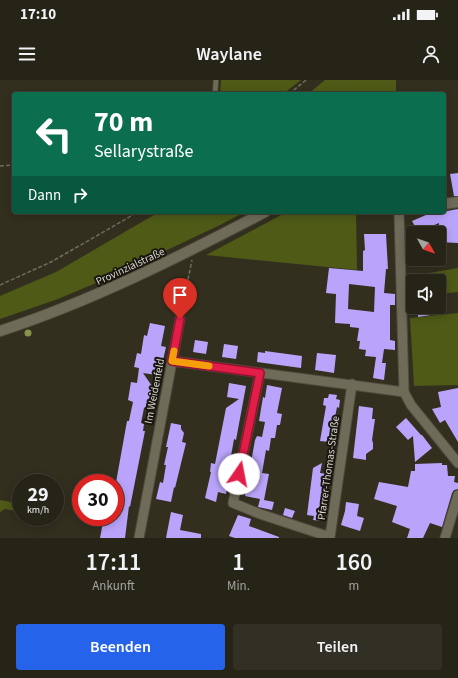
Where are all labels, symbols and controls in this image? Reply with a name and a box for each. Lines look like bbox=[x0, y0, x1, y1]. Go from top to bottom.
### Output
text: 17:10 bbox=[20, 4, 56, 25]
text: Waylane bbox=[196, 42, 262, 67]
icon: menu bbox=[16, 43, 38, 65]
icon: person bbox=[420, 43, 442, 65]
text: 70 m bbox=[94, 102, 153, 142]
icon: left bbox=[28, 108, 80, 160]
text: Sellarystraße bbox=[94, 139, 193, 164]
icon: right bbox=[69, 184, 91, 206]
text: Dann bbox=[28, 185, 61, 206]
north arrow bbox=[406, 226, 446, 266]
map controls bbox=[406, 226, 446, 314]
street label: Provinzialstraße bbox=[93, 244, 168, 289]
button: sound bbox=[406, 274, 446, 314]
pin bbox=[163, 278, 197, 319]
icon: arrive bbox=[169, 284, 191, 306]
street label: Im Weidenfeld bbox=[141, 357, 168, 425]
street label: Pfarrer-Thomas-Straße bbox=[314, 415, 343, 521]
position arrow bbox=[218, 453, 260, 495]
speed limit sign: 30 bbox=[72, 474, 124, 526]
text: 29 bbox=[27, 481, 49, 509]
text: km/h bbox=[27, 503, 49, 517]
text: 17:11 bbox=[86, 545, 141, 580]
text: 1 bbox=[232, 545, 245, 580]
text: 160 bbox=[336, 545, 372, 580]
text: Ankunft bbox=[92, 577, 135, 595]
text: Min. bbox=[227, 577, 250, 595]
text: m bbox=[349, 577, 359, 595]
button: Beenden bbox=[16, 624, 225, 670]
button: Teilen bbox=[233, 624, 442, 670]

